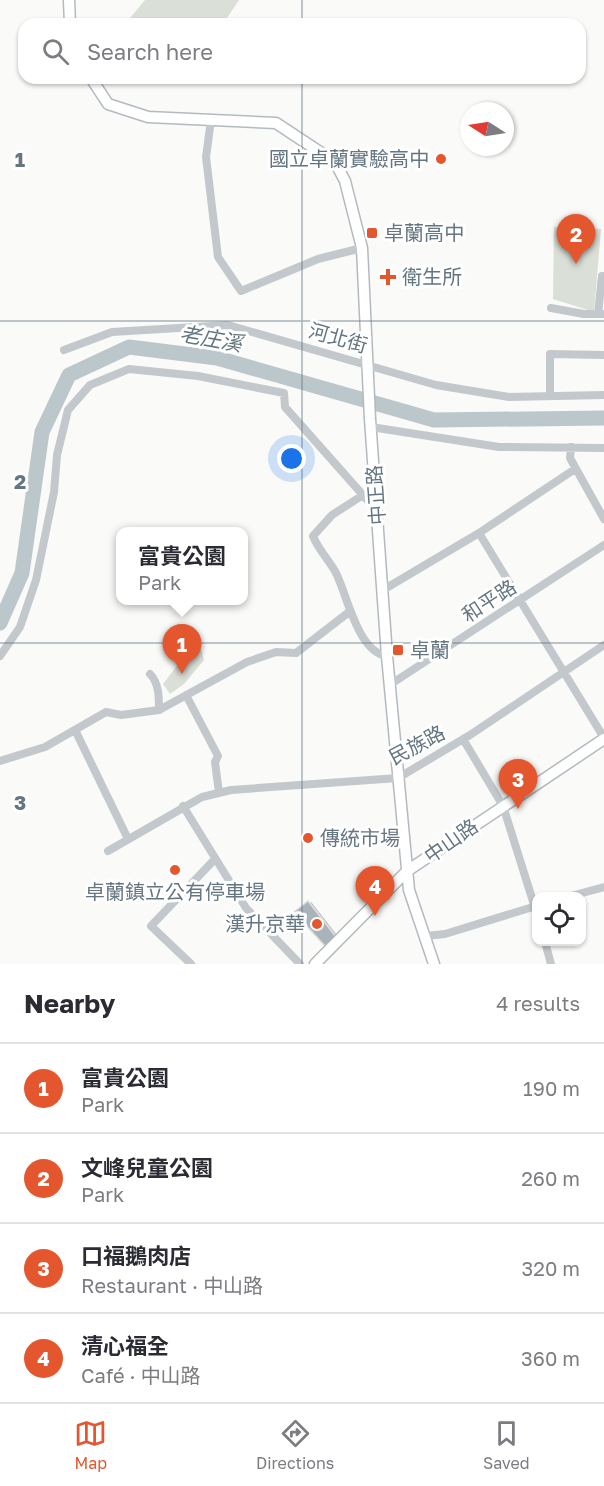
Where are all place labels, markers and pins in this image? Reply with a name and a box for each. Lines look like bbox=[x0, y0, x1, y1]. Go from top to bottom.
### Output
place label: 國立卓蘭實驗高中 bbox=[269, 146, 429, 170]
marker: 國立卓蘭實驗高中 bbox=[434, 152, 448, 166]
pin: 2 bbox=[556, 214, 596, 264]
place label: 卓蘭高中 bbox=[384, 220, 464, 244]
marker: 卓蘭高中 bbox=[365, 226, 379, 240]
place label: 衛生所 bbox=[402, 264, 462, 288]
marker: 衛生所 bbox=[379, 268, 397, 286]
pin: 1 bbox=[162, 624, 201, 674]
place label: 卓蘭 bbox=[410, 637, 450, 661]
marker: 卓蘭 bbox=[391, 643, 405, 657]
pin: 3 bbox=[498, 760, 538, 809]
place label: 傳統市場 bbox=[320, 825, 400, 849]
marker: 傳統市場 bbox=[301, 831, 315, 845]
marker: 卓蘭鎮立公有停車場 bbox=[168, 863, 182, 877]
pin: 4 bbox=[356, 866, 394, 916]
place label: 卓蘭鎮立公有停車場 bbox=[85, 879, 265, 903]
place label: 漢升京華 bbox=[225, 911, 305, 935]
marker: 漢升京華 bbox=[310, 917, 324, 931]

